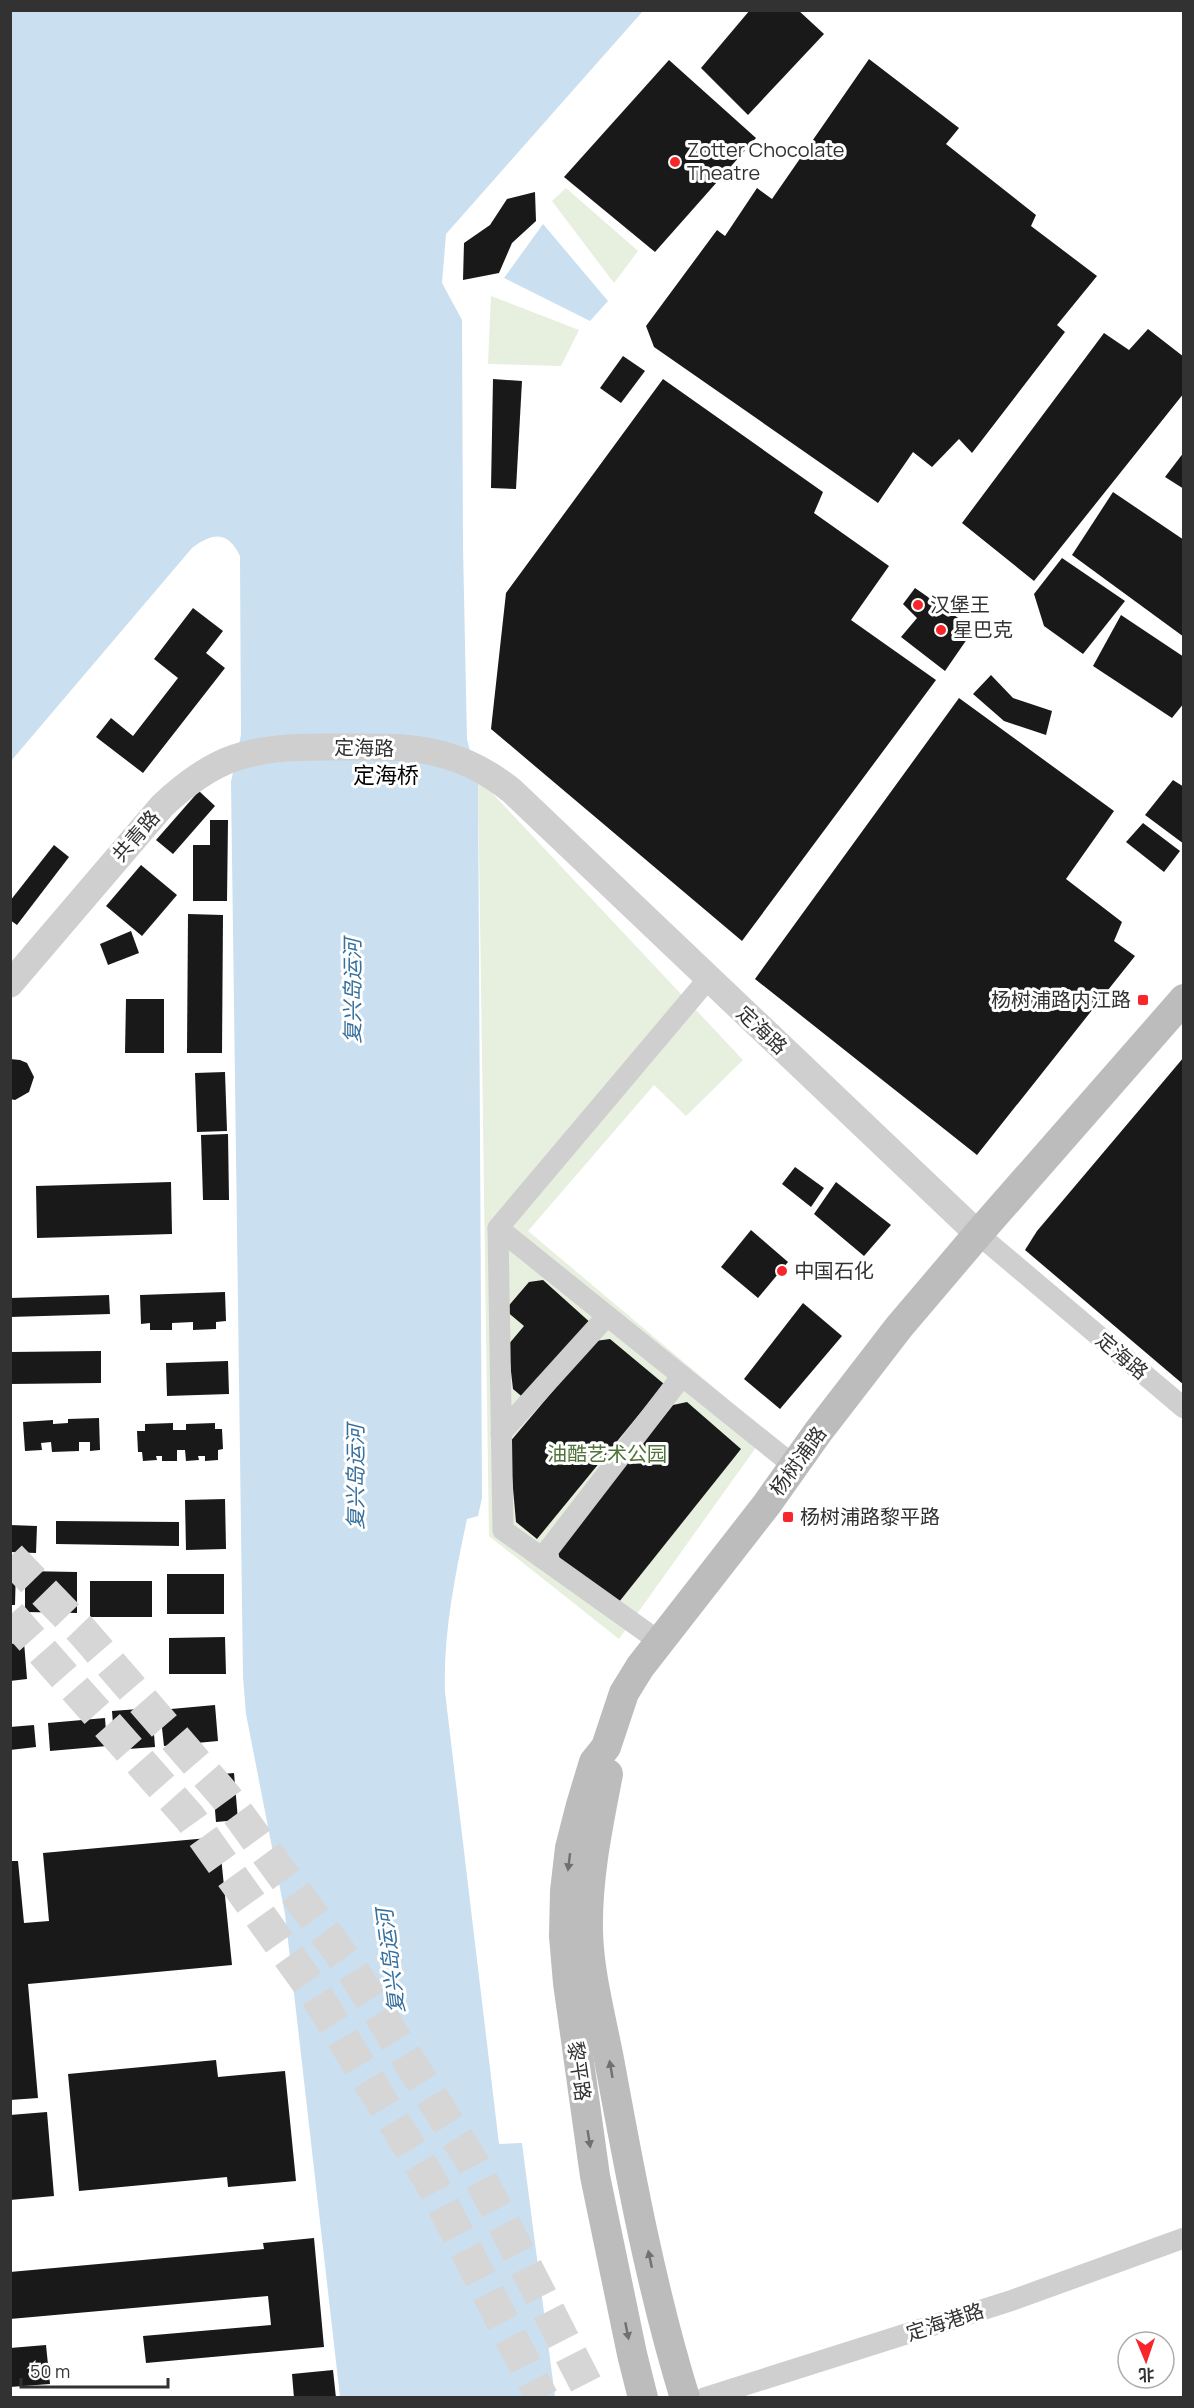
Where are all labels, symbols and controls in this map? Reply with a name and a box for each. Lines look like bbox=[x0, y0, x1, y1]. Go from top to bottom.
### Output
place label: Zotter Chocolate Theatre bbox=[687, 136, 845, 186]
marker: Zotter Chocolate Theatre bbox=[668, 155, 682, 169]
place label: 汉堡王 bbox=[930, 591, 990, 618]
marker: 汉堡王 bbox=[911, 598, 925, 612]
place label: 星巴克 bbox=[953, 616, 1013, 643]
marker: 星巴克 bbox=[934, 623, 948, 637]
street label: 定海路 bbox=[334, 733, 394, 762]
district label: 定海桥 bbox=[353, 760, 419, 790]
street label: 共青路 bbox=[106, 804, 165, 867]
water label: 复兴岛运河 bbox=[338, 935, 366, 1044]
place label: 杨树浦路内江路 bbox=[991, 986, 1131, 1013]
marker: 杨树浦路内江路 bbox=[1136, 993, 1150, 1007]
street label: 定海路 bbox=[731, 999, 793, 1060]
place label: 中国石化 bbox=[794, 1257, 874, 1284]
marker: 中国石化 bbox=[775, 1264, 789, 1278]
street label: 定海路 bbox=[1091, 1326, 1154, 1385]
street label: 杨树浦路 bbox=[763, 1420, 832, 1501]
water label: 复兴岛运河 bbox=[341, 1421, 369, 1530]
park label: 油酷艺术公园 bbox=[547, 1440, 667, 1467]
place label: 杨树浦路黎平路 bbox=[800, 1503, 940, 1530]
marker: 杨树浦路黎平路 bbox=[781, 1510, 795, 1524]
one-way arrow bbox=[564, 1853, 573, 1872]
water label: 复兴岛运河 bbox=[369, 1903, 410, 2015]
street label: 黎平路 bbox=[562, 2039, 597, 2103]
one-way arrow bbox=[606, 2059, 615, 2078]
one-way arrow bbox=[585, 2130, 594, 2149]
one-way arrow bbox=[645, 2250, 654, 2269]
street label: 定海港路 bbox=[903, 2296, 987, 2347]
one-way arrow bbox=[623, 2321, 632, 2340]
north arrow bbox=[1116, 2330, 1176, 2390]
scale bar bbox=[21, 2351, 168, 2389]
text: 50 m bbox=[30, 2359, 70, 2383]
text: 北 bbox=[1138, 2364, 1155, 2386]

